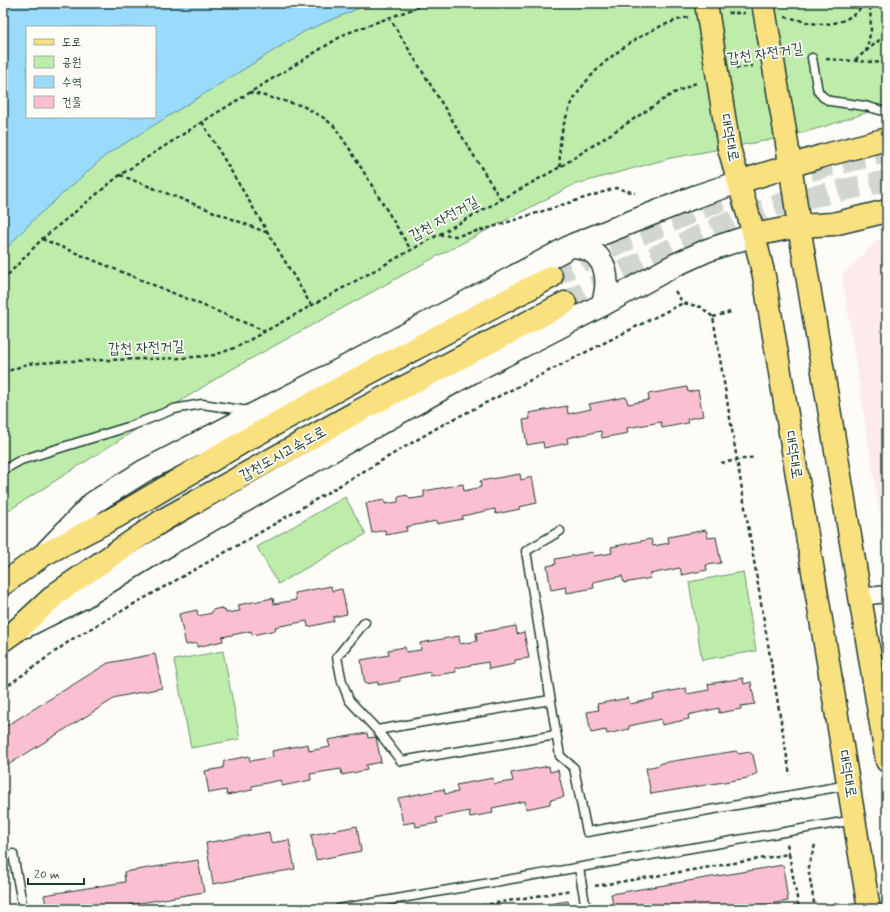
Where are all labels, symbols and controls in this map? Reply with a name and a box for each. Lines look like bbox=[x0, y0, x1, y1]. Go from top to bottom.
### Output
legend bbox=[26, 26, 156, 118]
text: 도로 bbox=[62, 35, 81, 51]
street label: 갑천 자전거길 bbox=[726, 39, 804, 69]
text: 공원 bbox=[62, 55, 81, 71]
text: 수역 bbox=[62, 75, 82, 91]
text: 건물 bbox=[62, 95, 82, 111]
street label: 대덕대로 bbox=[715, 112, 743, 164]
street label: 갑천 자전거길 bbox=[406, 192, 482, 246]
street label: 갑천 자전거길 bbox=[107, 337, 185, 359]
street label: 갑천도시고속도로 bbox=[236, 422, 330, 486]
street label: 대덕대로 bbox=[779, 430, 807, 480]
street label: 대덕대로 bbox=[833, 748, 861, 800]
scale bar bbox=[28, 860, 84, 886]
text: 20 m bbox=[34, 867, 60, 883]

